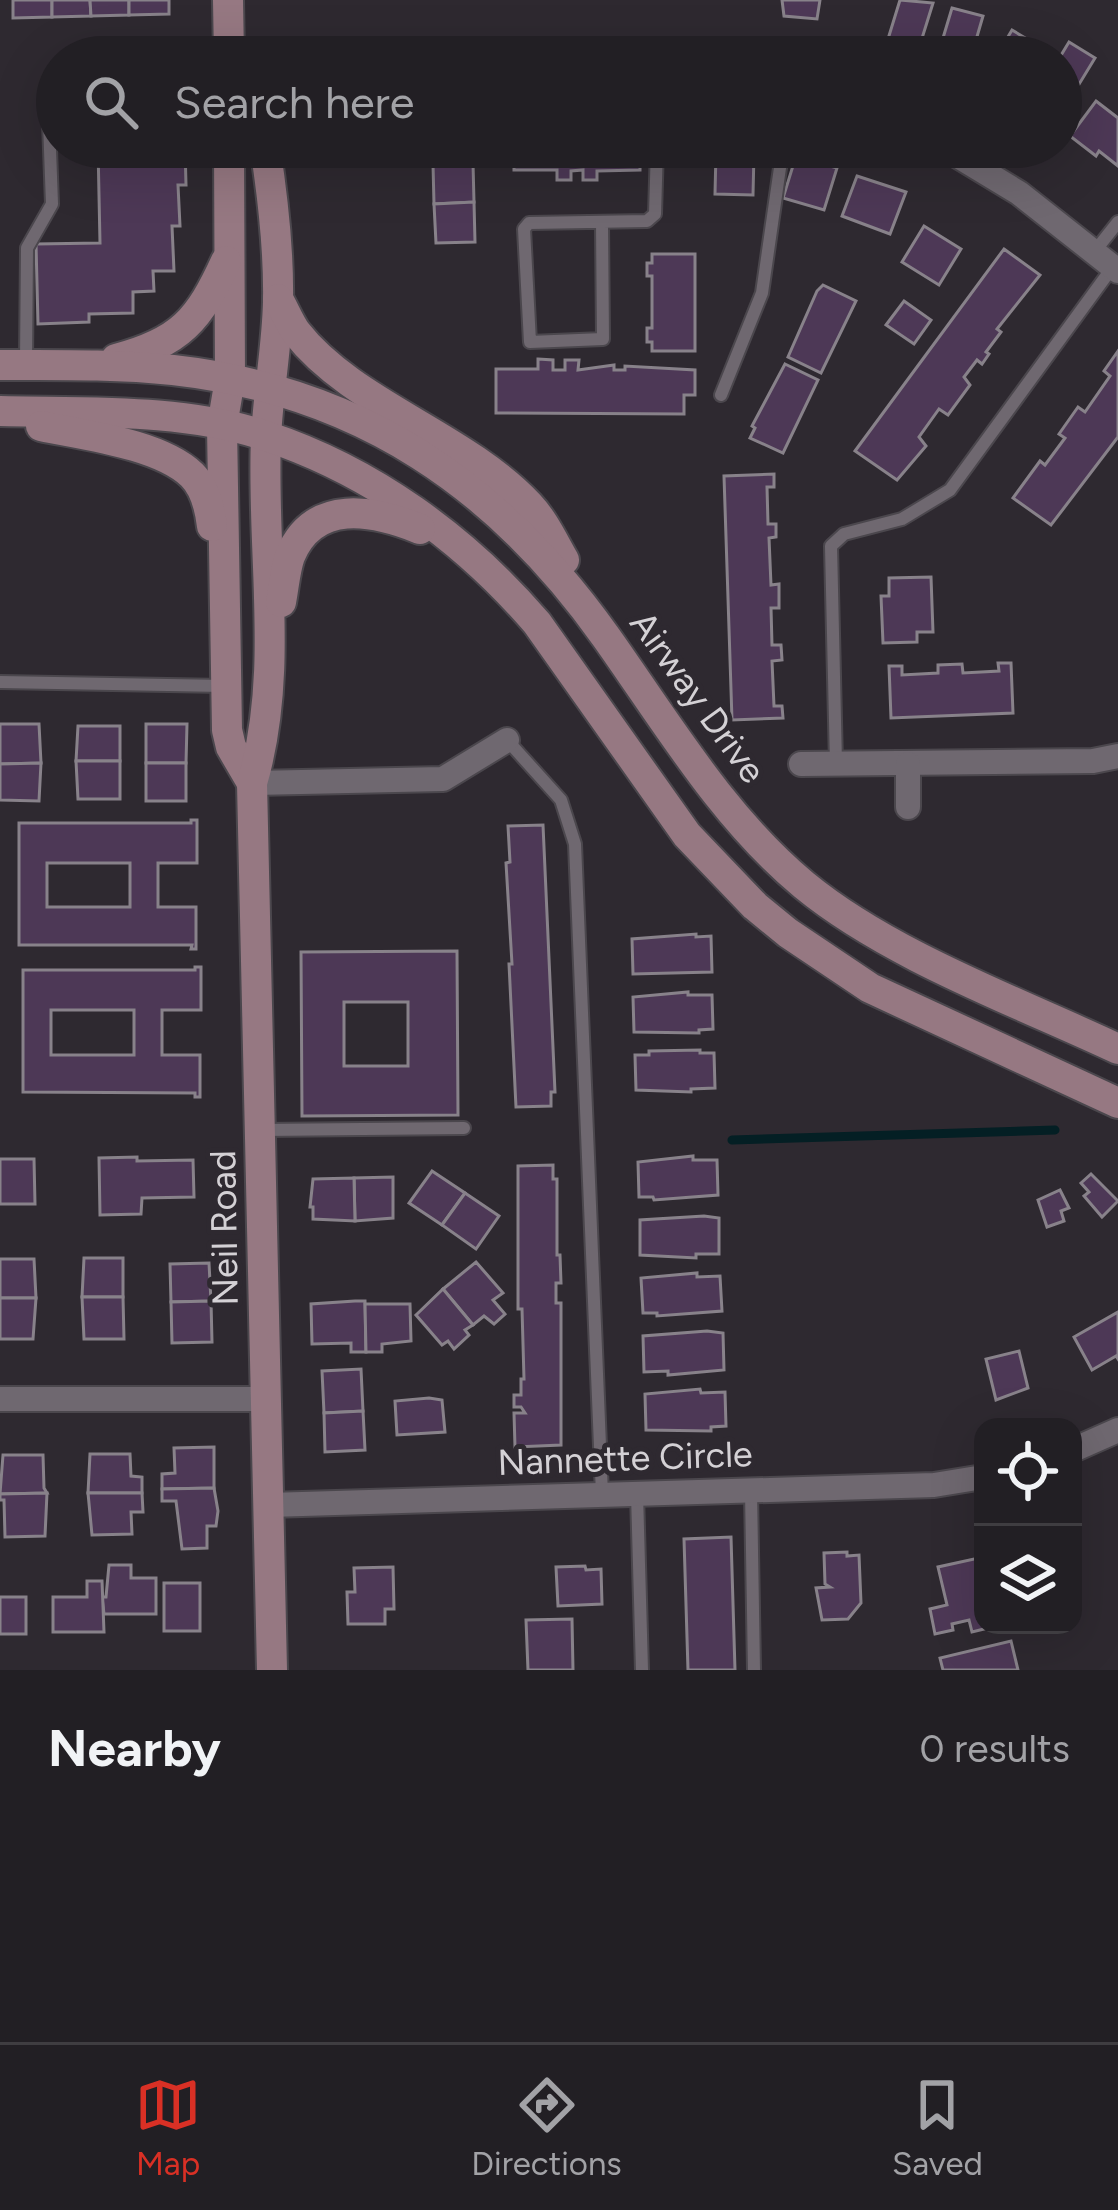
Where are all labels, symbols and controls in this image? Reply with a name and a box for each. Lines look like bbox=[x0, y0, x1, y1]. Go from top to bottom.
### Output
search box bbox=[36, 36, 1082, 168]
icon: search bbox=[78, 69, 144, 135]
text: Search here bbox=[174, 75, 414, 129]
street label: Airway Drive bbox=[621, 603, 775, 791]
street label: Neil Road bbox=[201, 1150, 247, 1306]
map controls bbox=[974, 1418, 1082, 1634]
button: locate bbox=[974, 1418, 1082, 1526]
street label: Nannette Circle bbox=[497, 1432, 753, 1484]
button: layers bbox=[974, 1526, 1082, 1634]
text: Nearby bbox=[48, 1718, 221, 1779]
text: 0 results bbox=[919, 1725, 1070, 1772]
tab: Map bbox=[135, 2072, 201, 2183]
tab: Directions bbox=[471, 2072, 622, 2183]
tab: Saved bbox=[892, 2072, 983, 2183]

